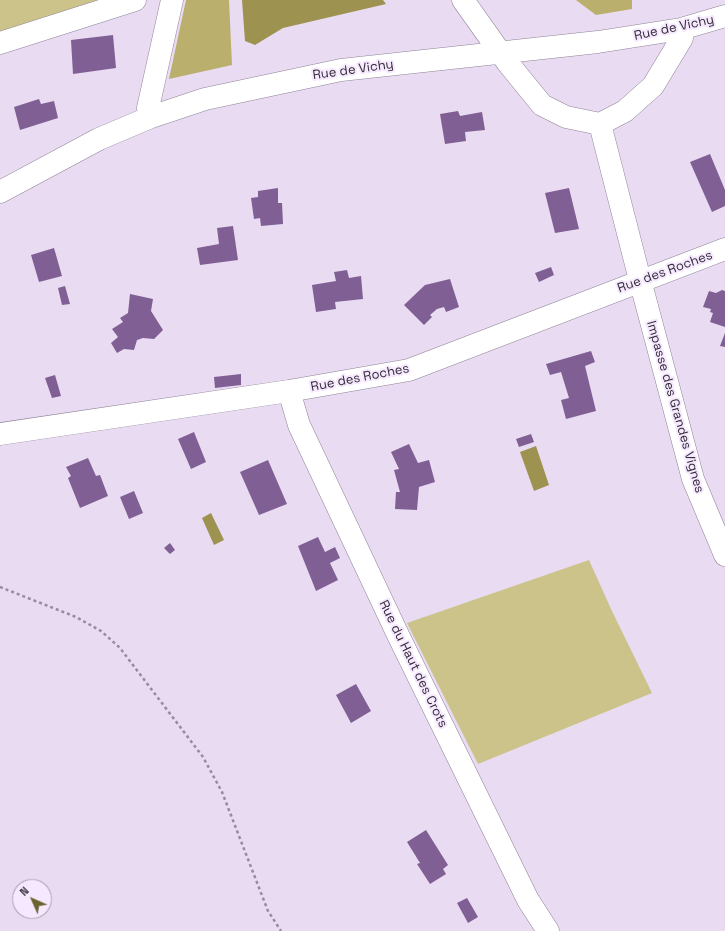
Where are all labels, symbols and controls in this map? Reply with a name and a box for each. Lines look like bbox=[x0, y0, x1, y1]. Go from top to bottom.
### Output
street label: Rue de Vichy bbox=[633, 12, 715, 44]
street label: Rue de Vichy bbox=[312, 57, 394, 83]
street label: Rue des Roches bbox=[615, 248, 715, 296]
street label: Impasse des Grandes Vignes bbox=[643, 319, 707, 495]
street label: Rue des Roches bbox=[309, 361, 411, 395]
street label: Rue du Haut des Crots bbox=[375, 598, 451, 730]
north arrow bbox=[12, 879, 52, 919]
text: N bbox=[17, 884, 32, 899]

